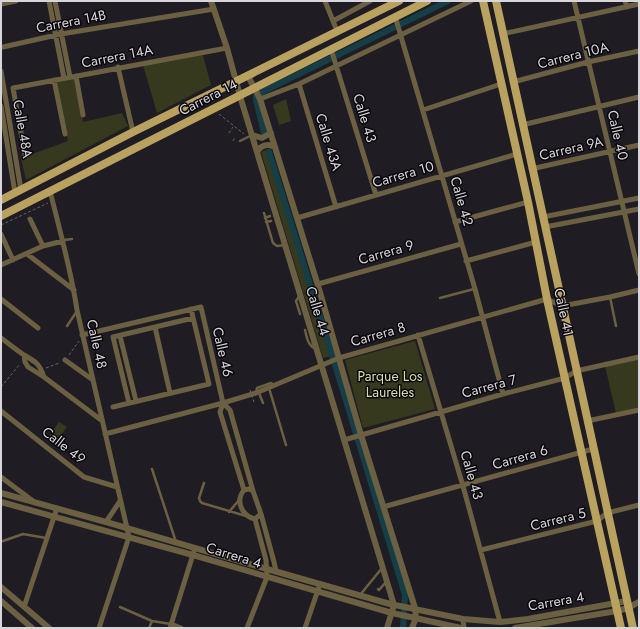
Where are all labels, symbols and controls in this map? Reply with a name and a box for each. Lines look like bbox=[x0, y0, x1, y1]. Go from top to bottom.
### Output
street label: Carrera 14B bbox=[34, 4, 108, 38]
street label: Carrera 10A bbox=[535, 36, 611, 73]
street label: Carrera 14A bbox=[80, 39, 155, 73]
street label: Carrera 14 bbox=[175, 74, 241, 120]
street label: Calle 43 bbox=[348, 91, 382, 145]
street label: Calle 48A bbox=[8, 98, 38, 161]
street label: Calle 40 bbox=[603, 108, 633, 162]
street label: Calle 43A bbox=[311, 111, 347, 174]
street label: Carrera 9A bbox=[537, 131, 606, 165]
street label: Carrera 10 bbox=[370, 156, 436, 192]
street label: Calle 42 bbox=[445, 174, 479, 228]
street label: Carrera 9 bbox=[356, 235, 416, 269]
street label: Calle 44 bbox=[301, 284, 335, 338]
street label: Calle 41 bbox=[549, 286, 579, 338]
street label: Calle 48 bbox=[82, 317, 112, 371]
street label: Carrera 8 bbox=[348, 317, 408, 351]
street label: Calle 46 bbox=[208, 325, 238, 379]
park label: Parque Los Laureles bbox=[358, 366, 423, 402]
street label: Carrera 7 bbox=[459, 369, 519, 403]
street label: Calle 49 bbox=[38, 422, 90, 468]
street label: Carrera 6 bbox=[490, 440, 550, 474]
street label: Calle 43 bbox=[455, 448, 489, 502]
street label: Carrera 5 bbox=[528, 502, 588, 536]
street label: Carrera 4 bbox=[204, 537, 264, 573]
street label: Carrera 4 bbox=[526, 586, 586, 616]

